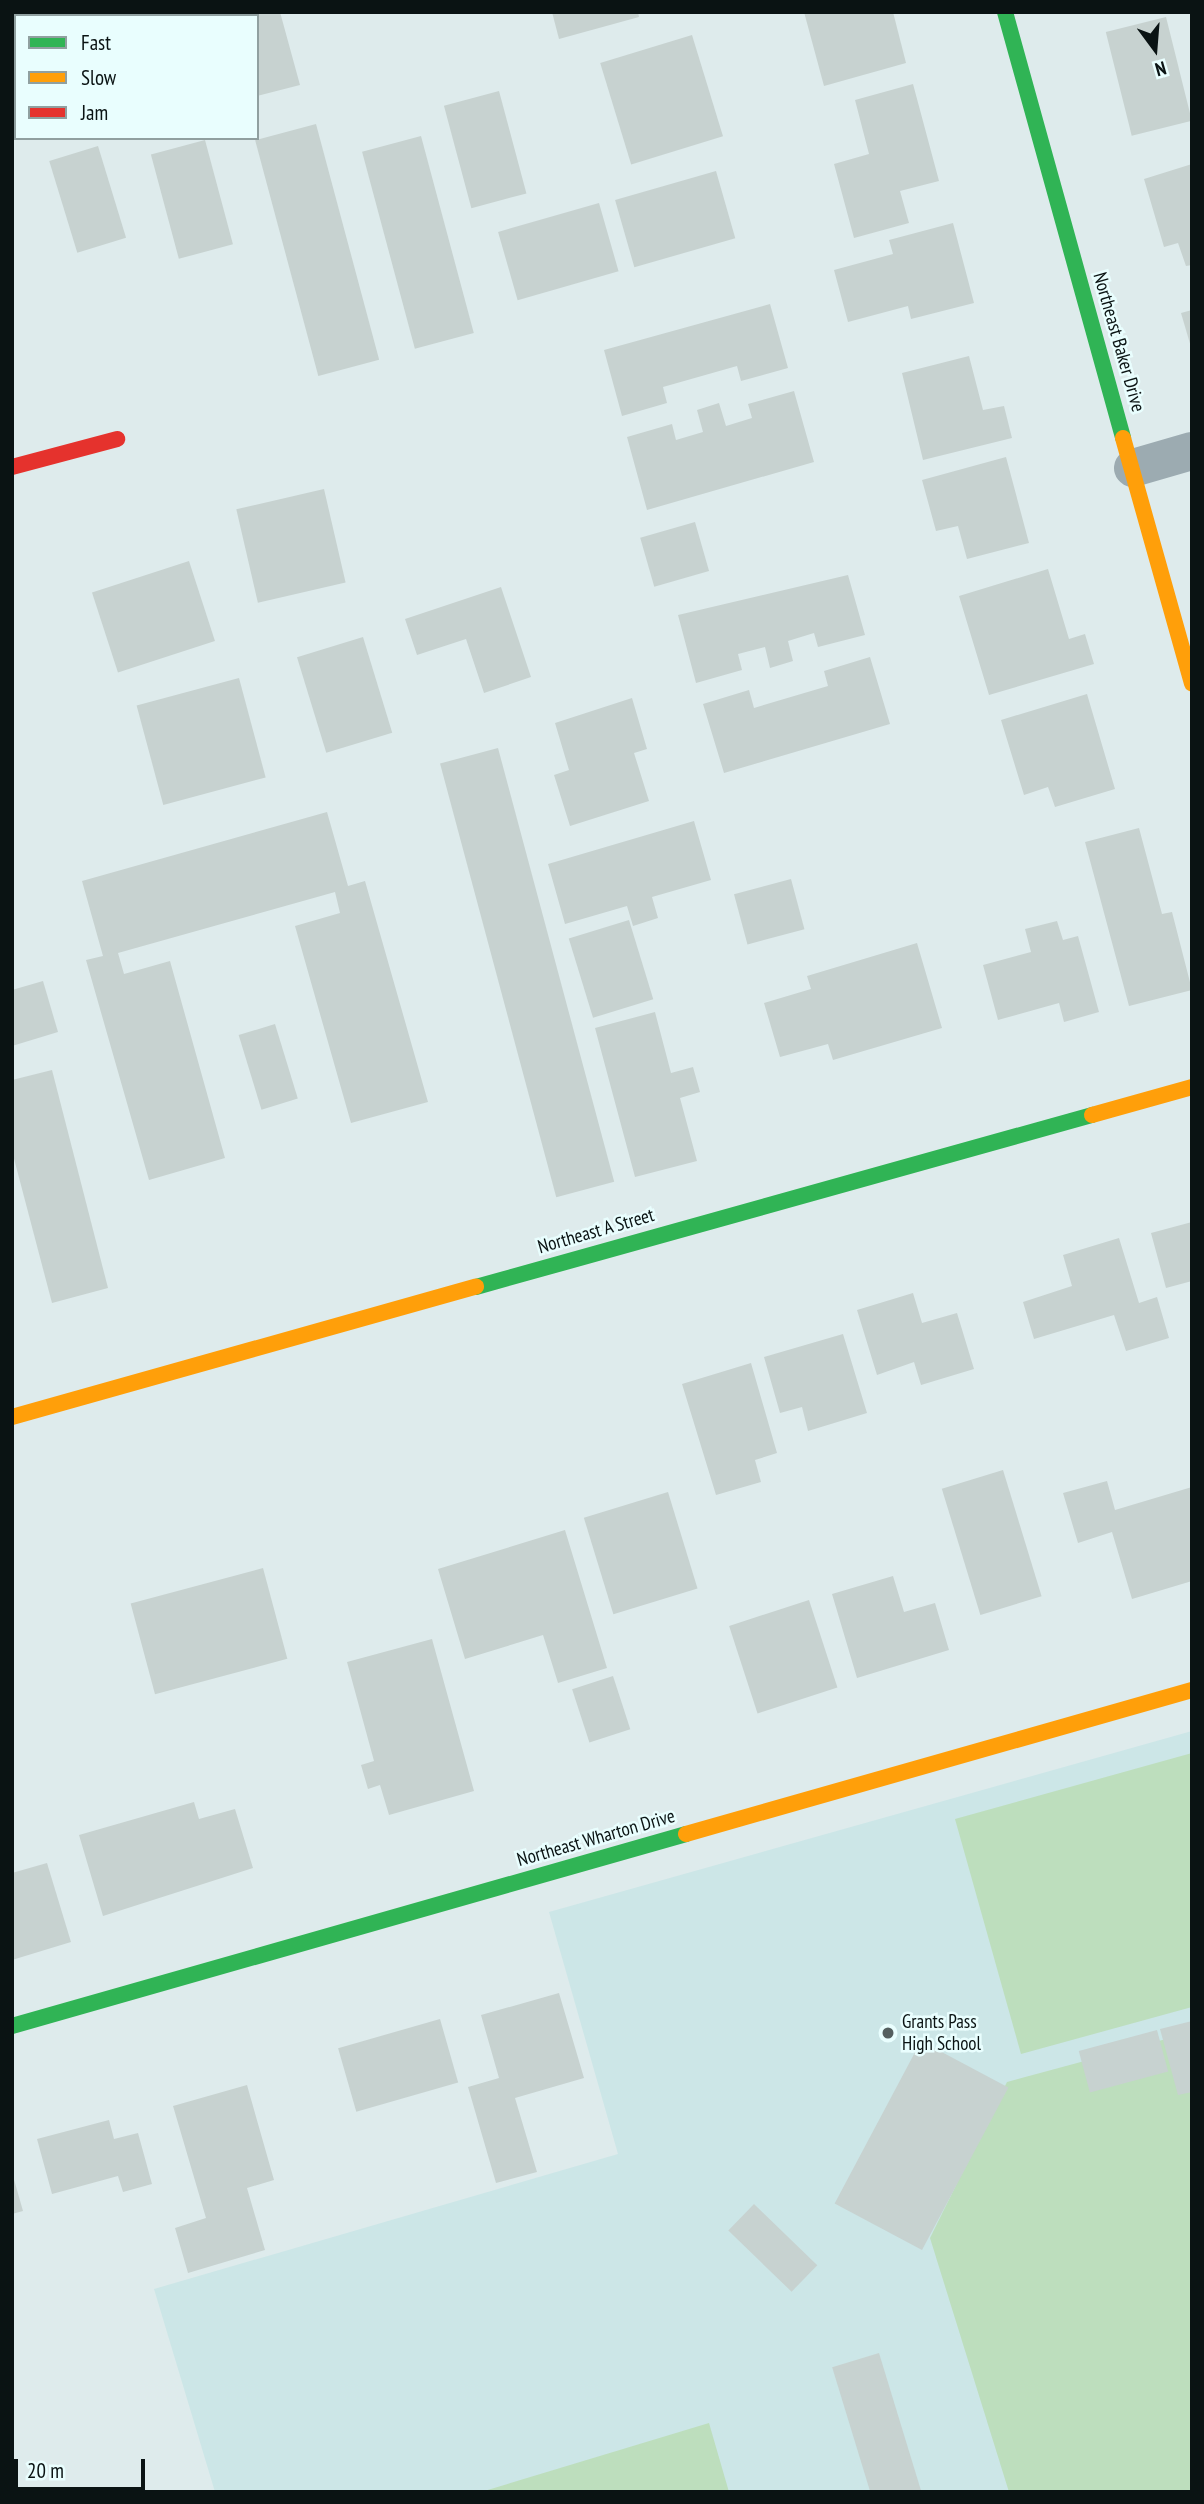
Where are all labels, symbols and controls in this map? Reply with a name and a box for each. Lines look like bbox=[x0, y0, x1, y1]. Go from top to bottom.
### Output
legend bbox=[14, 14, 259, 140]
north arrow bbox=[1120, 14, 1190, 84]
text: Fast bbox=[81, 29, 111, 56]
text: N bbox=[1153, 56, 1169, 82]
text: Slow bbox=[81, 64, 116, 91]
text: Jam bbox=[81, 99, 108, 126]
street label: Northeast Baker Drive bbox=[1088, 270, 1150, 414]
street label: Northeast A Street bbox=[535, 1203, 657, 1259]
street label: Northeast Wharton Drive bbox=[514, 1805, 678, 1871]
place label: Grants Pass High School bbox=[902, 2011, 981, 2055]
marker: Grants Pass High School bbox=[880, 2025, 896, 2041]
scale bar bbox=[18, 2444, 149, 2488]
text: 20 m bbox=[27, 2457, 64, 2484]

